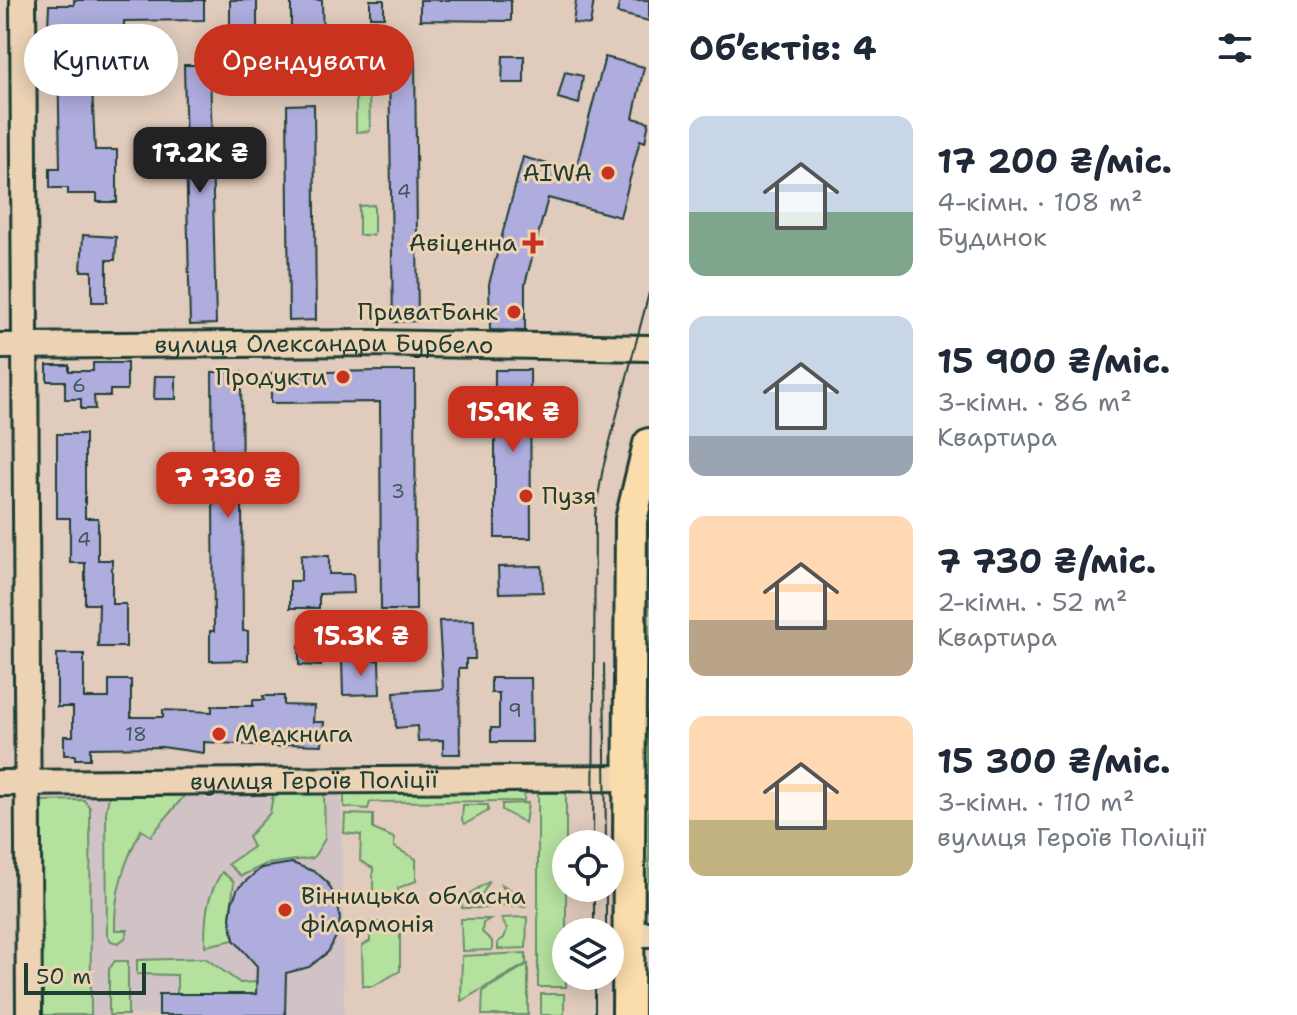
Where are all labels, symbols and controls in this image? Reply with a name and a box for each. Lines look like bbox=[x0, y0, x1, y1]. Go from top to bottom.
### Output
chip: Купити bbox=[24, 24, 178, 96]
chip: Орендувати bbox=[194, 24, 414, 96]
text: Об’єктів: 4 bbox=[689, 25, 877, 71]
icon: filters bbox=[1213, 26, 1257, 70]
pin: 17.2K ₴ bbox=[126, 127, 274, 195]
text: 17.2K ₴ bbox=[151, 135, 249, 170]
text: 17 200 ₴/міс. bbox=[937, 138, 1172, 184]
icon: home bbox=[753, 148, 849, 244]
place label: AIWA bbox=[522, 157, 592, 189]
marker: AIWA bbox=[599, 164, 617, 182]
house number: 4 bbox=[397, 178, 411, 204]
text: 4-кімн. · 108 m² bbox=[937, 184, 1143, 219]
text: Будинок bbox=[937, 219, 1047, 254]
place label: Авіценна bbox=[409, 227, 517, 259]
marker: Авіценна bbox=[524, 234, 542, 252]
place label: ПриватБанк bbox=[358, 296, 498, 328]
marker: ПриватБанк bbox=[505, 303, 523, 321]
street label: вулиця Олександри Бурбело bbox=[154, 327, 494, 361]
text: 15 900 ₴/міс. bbox=[937, 338, 1170, 384]
icon: home bbox=[753, 348, 849, 444]
place label: Продукти bbox=[215, 361, 327, 393]
marker: Продукти bbox=[334, 368, 352, 386]
house number: 6 bbox=[72, 372, 86, 398]
text: 3-кімн. · 86 m² bbox=[937, 384, 1132, 419]
pin: 15.9K ₴ bbox=[439, 386, 587, 454]
text: 15.9K ₴ bbox=[466, 394, 560, 429]
text: Квартира bbox=[937, 419, 1057, 454]
pin: 7 730 ₴ bbox=[154, 452, 302, 520]
text: 7 730 ₴ bbox=[174, 460, 282, 495]
house number: 3 bbox=[391, 478, 405, 504]
place label: Пузя bbox=[542, 480, 597, 512]
marker: Пузя bbox=[517, 487, 535, 505]
house number: 4 bbox=[77, 526, 91, 552]
text: 7 730 ₴/міс. bbox=[937, 538, 1156, 584]
icon: home bbox=[753, 548, 849, 644]
text: 2-кімн. · 52 m² bbox=[937, 584, 1128, 619]
pin: 15.3K ₴ bbox=[287, 610, 435, 678]
text: 15.3K ₴ bbox=[313, 618, 409, 653]
text: Квартира bbox=[937, 619, 1057, 654]
house number: 9 bbox=[508, 697, 522, 723]
place label: Медкнига bbox=[235, 718, 353, 750]
house number: 18 bbox=[125, 721, 147, 747]
marker: Медкнига bbox=[210, 725, 228, 743]
text: 15 300 ₴/міс. bbox=[937, 738, 1170, 784]
icon: home bbox=[753, 748, 849, 844]
street label: вулиця Героїв Поліції bbox=[190, 764, 439, 797]
text: 3-кімн. · 110 m² bbox=[937, 784, 1135, 819]
text: вулиця Героїв Поліції bbox=[937, 819, 1206, 854]
map controls bbox=[552, 830, 624, 990]
button: locate bbox=[552, 830, 624, 902]
place label: Вінницька обласна філармонія bbox=[301, 880, 526, 940]
marker: Вінницька обласна філармонія bbox=[276, 901, 294, 919]
button: layers bbox=[552, 918, 624, 990]
scale bar bbox=[24, 959, 146, 995]
text: 50 m bbox=[36, 962, 91, 991]

